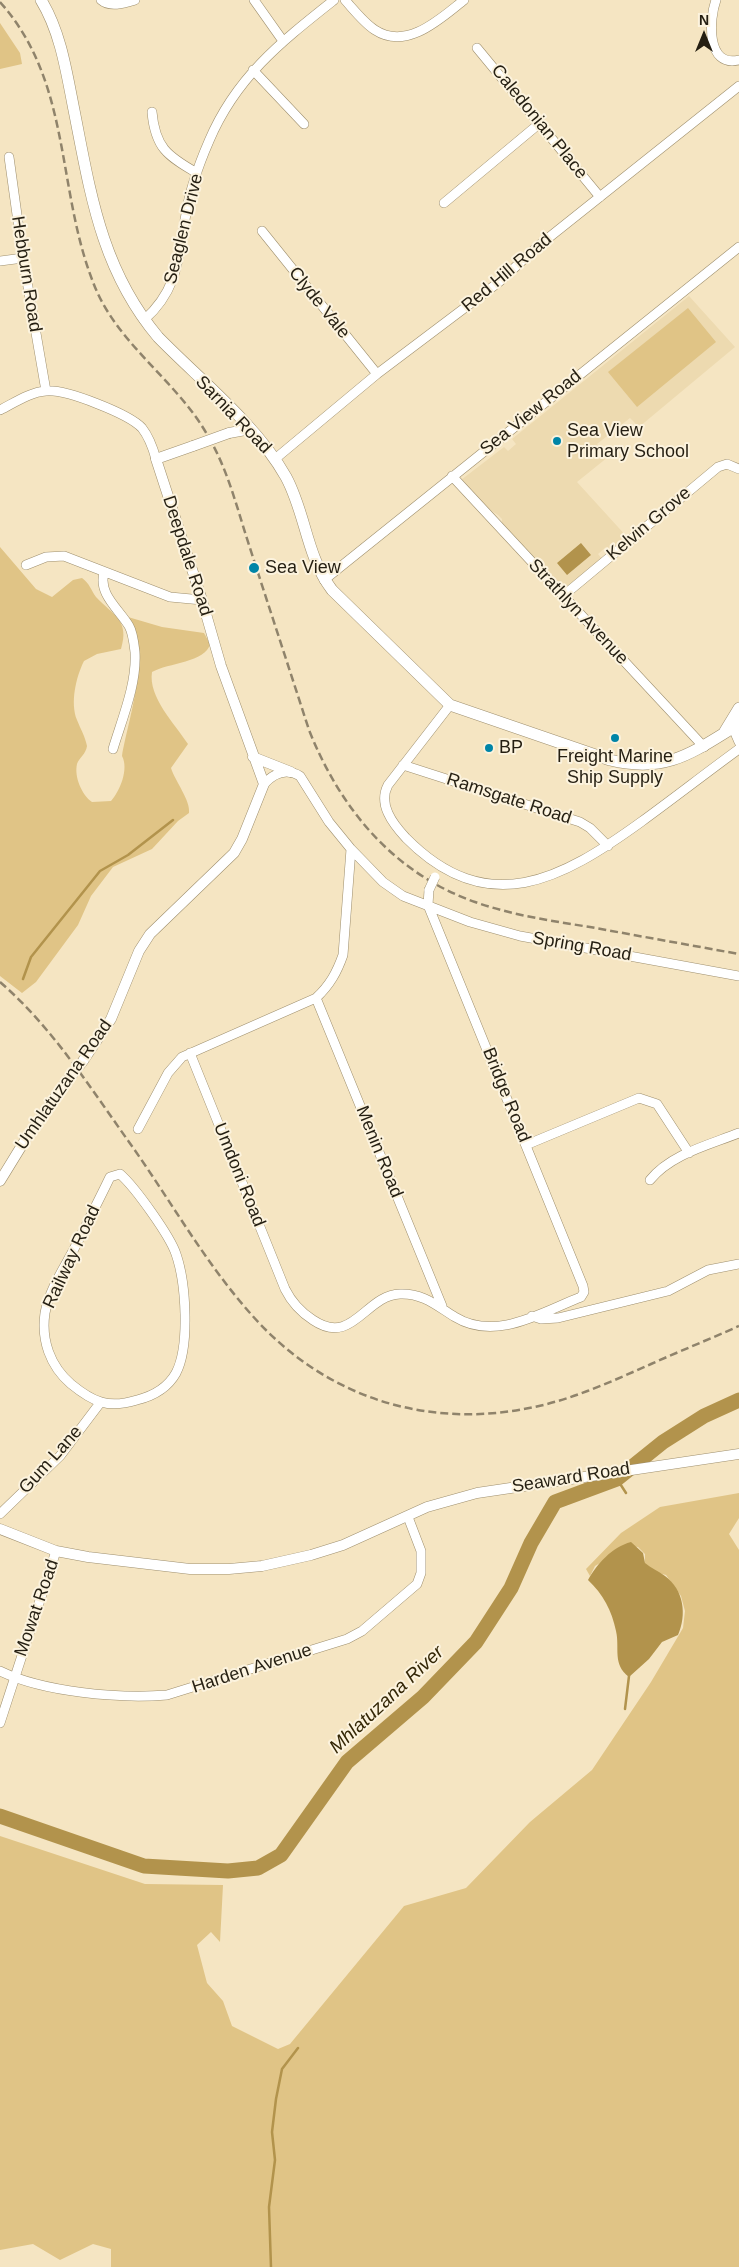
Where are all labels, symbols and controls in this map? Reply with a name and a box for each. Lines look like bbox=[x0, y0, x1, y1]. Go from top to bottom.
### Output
north arrow bbox=[679, 10, 729, 60]
text: N bbox=[699, 12, 709, 28]
street label: Caledonian Place bbox=[486, 60, 592, 184]
street label: Seaglen Drive bbox=[160, 172, 208, 286]
street label: Hebburn Road bbox=[6, 214, 46, 334]
street label: Red Hill Road bbox=[458, 229, 556, 317]
street label: Clyde Vale bbox=[284, 263, 354, 343]
street label: Sea View Road bbox=[476, 366, 586, 460]
street label: Sarnia Road bbox=[190, 372, 276, 458]
place label: Sea View Primary School bbox=[567, 420, 689, 462]
marker: Sea View Primary School bbox=[551, 435, 563, 447]
street label: Kelvin Grove bbox=[603, 483, 695, 565]
street label: Deepdale Road bbox=[157, 493, 217, 619]
street label: Strathlyn Avenue bbox=[523, 555, 633, 669]
place label: Sea View bbox=[265, 557, 341, 579]
marker: Sea View bbox=[247, 561, 261, 575]
marker: Freight Marine Ship Supply bbox=[609, 732, 621, 744]
place label: BP bbox=[499, 737, 523, 759]
marker: BP bbox=[483, 742, 495, 754]
place label: Freight Marine Ship Supply bbox=[557, 746, 673, 789]
street label: Ramsgate Road bbox=[444, 769, 574, 829]
street label: Spring Road bbox=[531, 928, 633, 966]
street label: Umhlatuzana Road bbox=[11, 1016, 117, 1154]
street label: Bridge Road bbox=[477, 1045, 535, 1145]
street label: Menin Road bbox=[351, 1103, 407, 1201]
street label: Umdoni Road bbox=[208, 1120, 270, 1230]
street label: Railway Road bbox=[39, 1202, 105, 1312]
street label: Gum Lane bbox=[15, 1422, 87, 1498]
street label: Seaward Road bbox=[511, 1458, 631, 1498]
street label: Mowat Road bbox=[10, 1557, 64, 1659]
street label: Harden Avenue bbox=[189, 1639, 315, 1699]
water label: Mhlatuzana River bbox=[325, 1641, 449, 1759]

